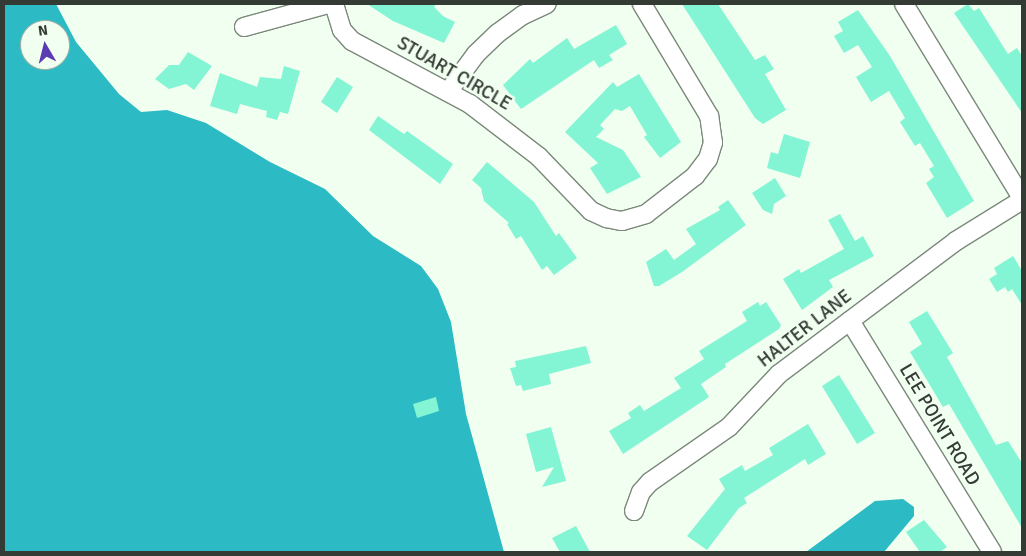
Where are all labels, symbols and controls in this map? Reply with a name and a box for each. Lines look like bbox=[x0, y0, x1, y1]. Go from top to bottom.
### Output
north arrow bbox=[20, 20, 70, 70]
text: N bbox=[37, 22, 49, 40]
street label: STUART CIRCLE bbox=[393, 32, 515, 116]
street label: HALTER LANE bbox=[753, 285, 857, 373]
street label: LEE POINT ROAD bbox=[894, 360, 984, 490]

